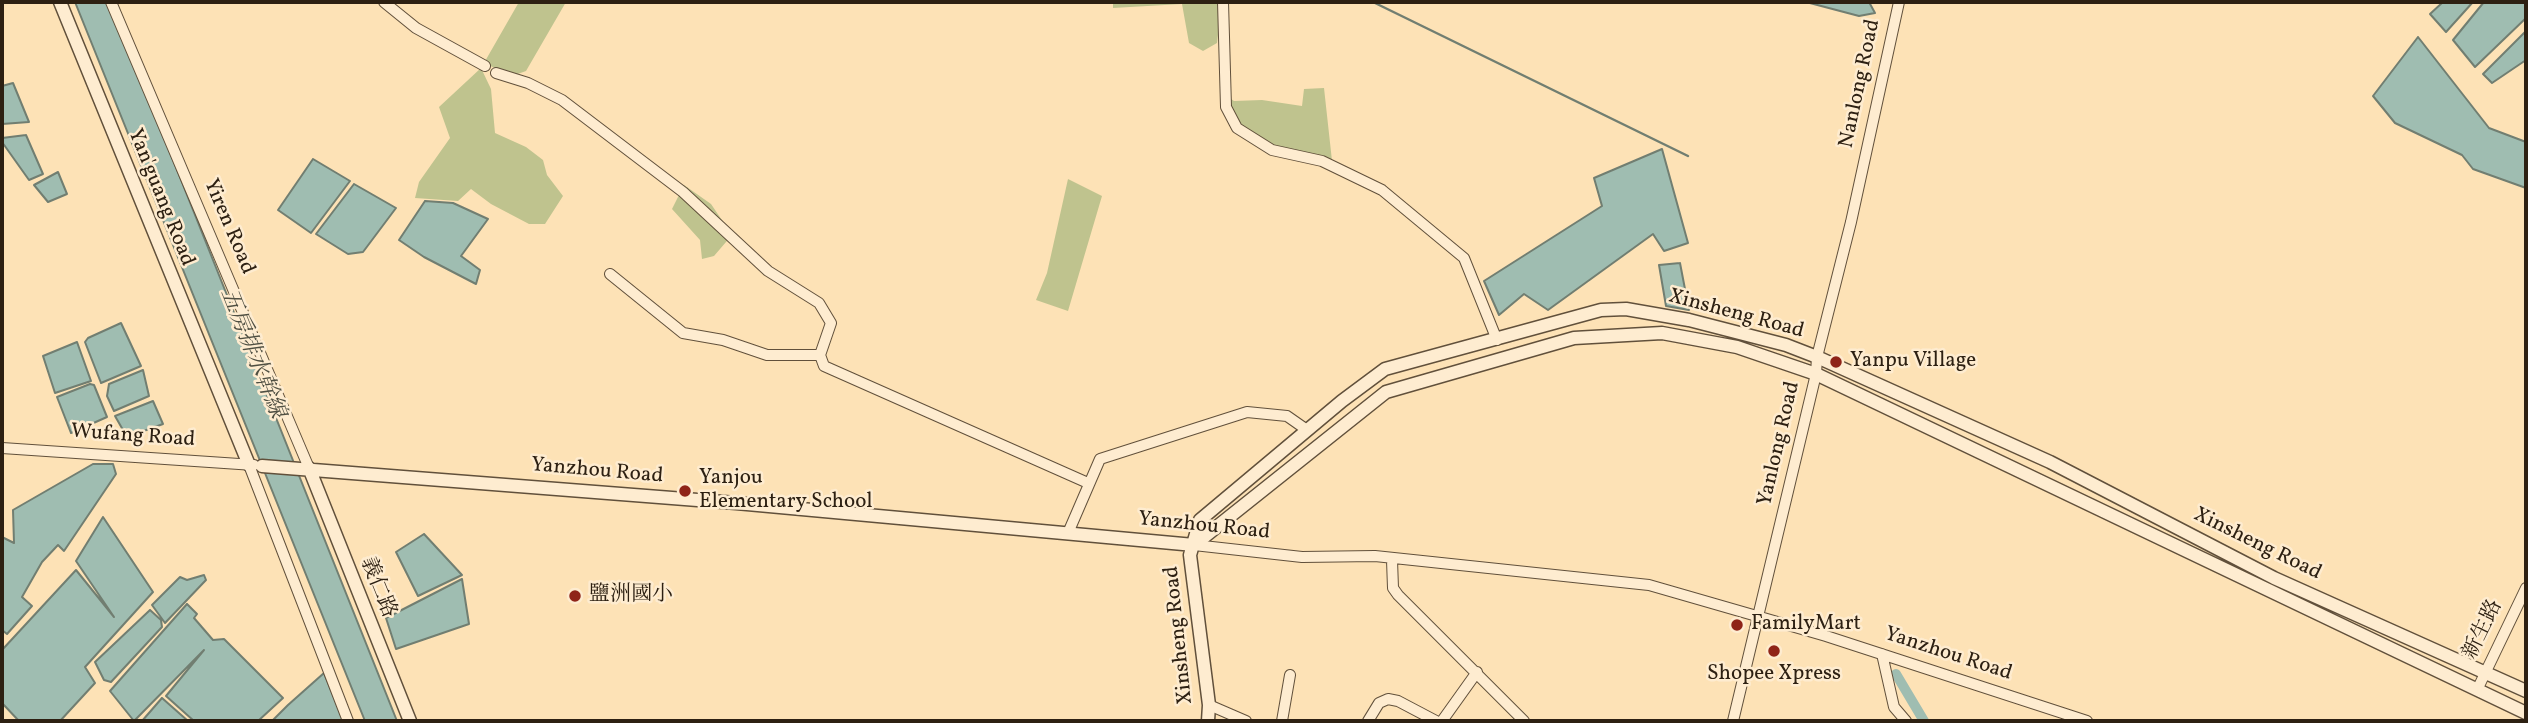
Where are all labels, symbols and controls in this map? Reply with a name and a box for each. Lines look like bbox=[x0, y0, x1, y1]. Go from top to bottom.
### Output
street label: Nanlong Road bbox=[1835, 17, 1887, 151]
street label: Yan'guang Road bbox=[121, 126, 199, 270]
street label: Yiren Road bbox=[197, 175, 259, 279]
water label: 五房排水幹線 bbox=[212, 285, 290, 423]
street label: Xinsheng Road bbox=[1666, 285, 1806, 345]
place label: Yanpu Village bbox=[1850, 349, 1976, 375]
marker: Yanpu Village bbox=[1828, 354, 1844, 370]
street label: Yanlong Road bbox=[1753, 379, 1807, 509]
street label: Wufang Road bbox=[70, 420, 196, 454]
street label: Yanzhou Road bbox=[530, 454, 664, 490]
place label: Yanjou Elementary School bbox=[699, 466, 873, 516]
marker: Yanjou Elementary School bbox=[677, 483, 693, 499]
street label: Xinsheng Road bbox=[2189, 503, 2325, 587]
street label: Yanzhou Road bbox=[1137, 508, 1271, 546]
street label: 義仁路 bbox=[354, 554, 400, 622]
street label: Xinsheng Road bbox=[1160, 564, 1200, 706]
place label: 鹽洲國小 bbox=[589, 583, 673, 609]
marker: 鹽洲國小 bbox=[567, 588, 583, 604]
street label: 新生路 bbox=[2459, 596, 2509, 664]
place label: FamilyMart bbox=[1751, 612, 1861, 638]
marker: FamilyMart bbox=[1729, 617, 1745, 633]
street label: Yanzhou Road bbox=[1881, 623, 2015, 687]
marker: Shopee Xpress bbox=[1766, 643, 1782, 659]
place label: Shopee Xpress bbox=[1707, 662, 1841, 688]

